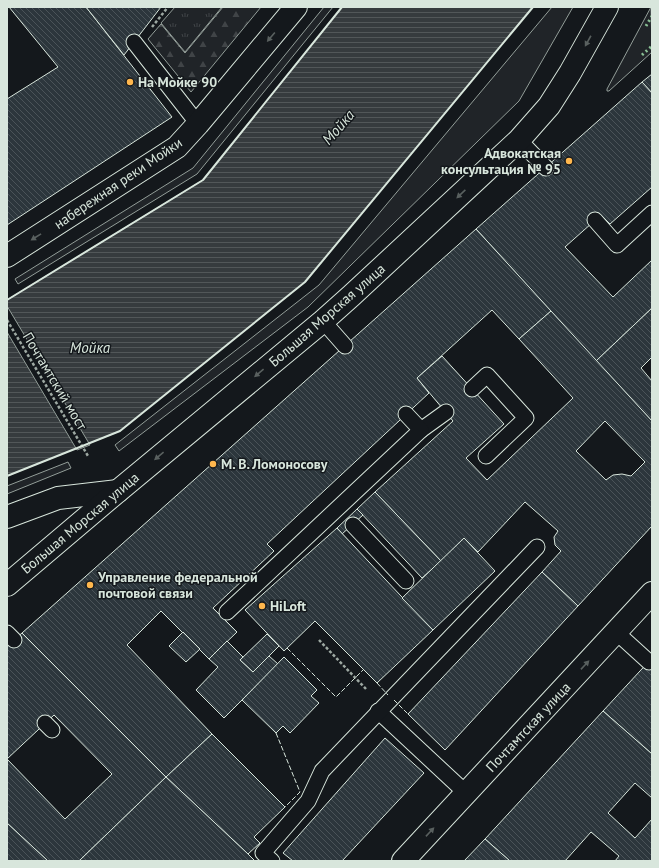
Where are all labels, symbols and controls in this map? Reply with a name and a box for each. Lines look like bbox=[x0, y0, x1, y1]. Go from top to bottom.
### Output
one-way arrow bbox=[266, 32, 275, 42]
one-way arrow bbox=[584, 35, 591, 47]
place label: На Мойке 90 bbox=[138, 73, 217, 91]
marker: На Мойке 90 bbox=[125, 77, 135, 87]
water label: Мойка bbox=[318, 105, 359, 148]
street label: набережная реки Мойки bbox=[50, 133, 186, 233]
place label: Адвокатская консультация № 95 bbox=[441, 144, 561, 178]
marker: Адвокатская консультация № 95 bbox=[564, 156, 574, 166]
one-way arrow bbox=[456, 189, 466, 199]
one-way arrow bbox=[31, 233, 41, 241]
street label: Большая Морская улица bbox=[265, 259, 389, 370]
street label: Почтамтский мост bbox=[19, 329, 91, 433]
water label: Мойка bbox=[70, 338, 111, 357]
one-way arrow bbox=[254, 369, 265, 378]
one-way arrow bbox=[154, 452, 165, 461]
place label: М. В. Ломоносову bbox=[221, 455, 328, 473]
marker: М. В. Ломоносову bbox=[208, 459, 218, 469]
street label: Большая Морская улица bbox=[17, 468, 143, 578]
place label: Управление федеральной почтовой связи bbox=[97, 568, 258, 602]
marker: Управление федеральной почтовой связи bbox=[85, 580, 95, 590]
place label: HiLoft bbox=[270, 597, 306, 615]
marker: HiLoft bbox=[257, 601, 267, 611]
one-way arrow bbox=[580, 660, 590, 670]
street label: Почтамтская улица bbox=[482, 678, 574, 776]
one-way arrow bbox=[425, 828, 434, 837]

